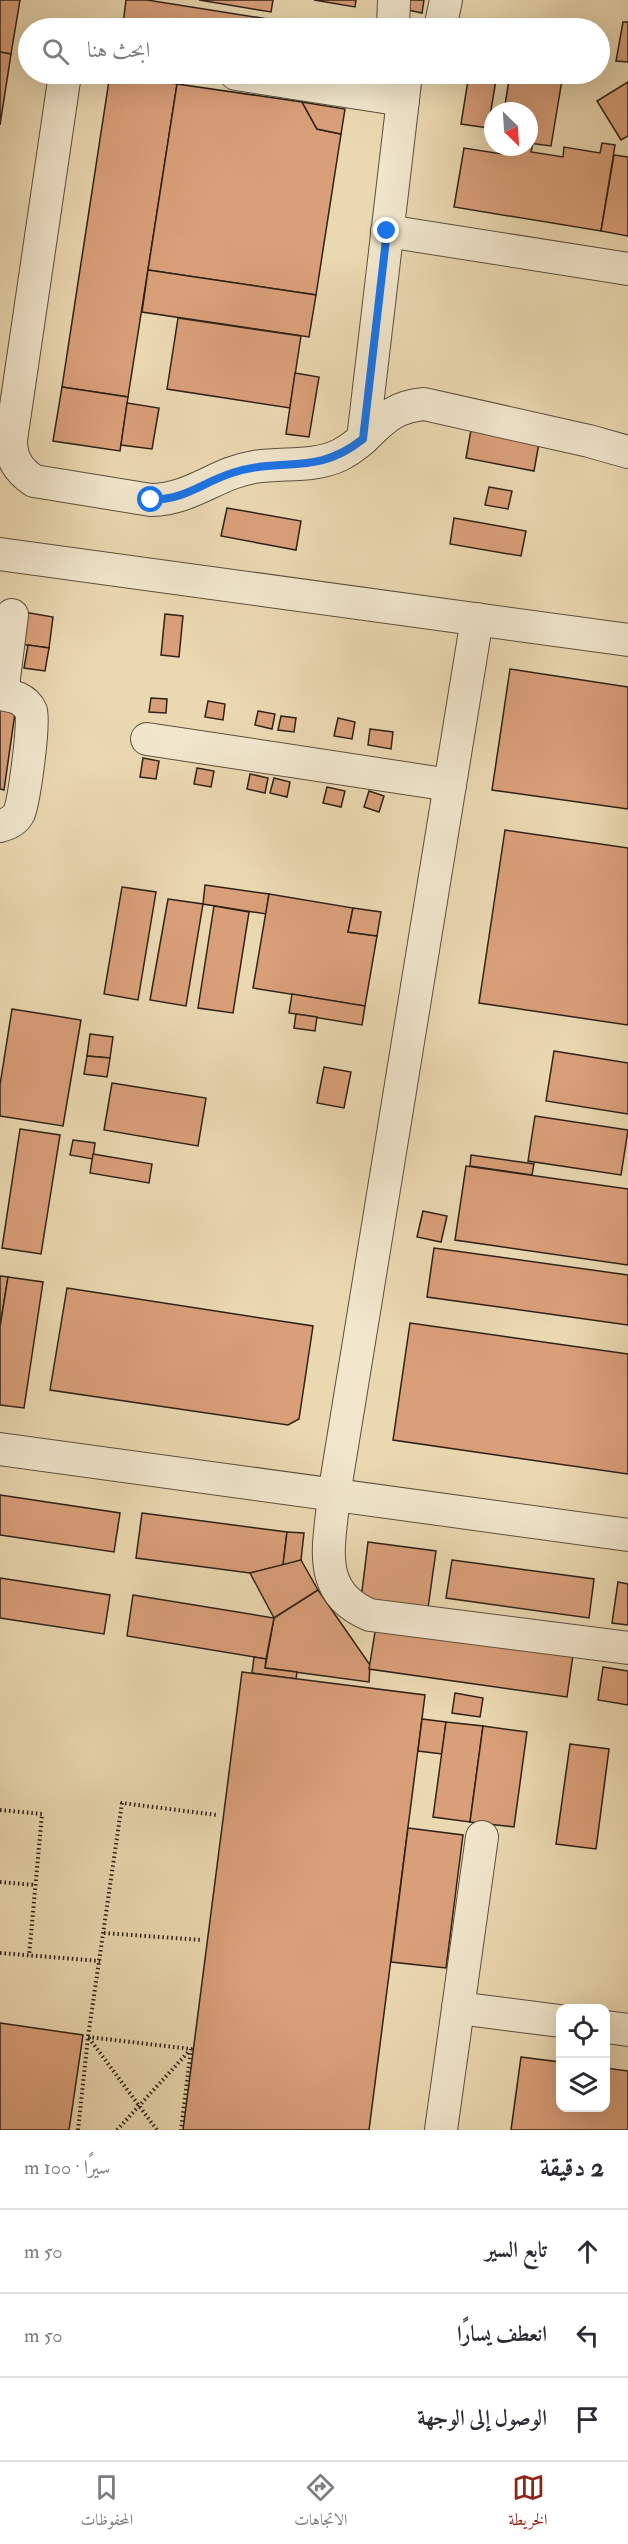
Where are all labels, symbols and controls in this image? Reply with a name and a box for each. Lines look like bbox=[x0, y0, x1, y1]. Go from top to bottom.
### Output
search box bbox=[18, 18, 610, 84]
icon: search bbox=[39, 35, 72, 68]
text: ابحث هنا bbox=[87, 36, 150, 64]
north arrow bbox=[484, 102, 538, 156]
route end bbox=[373, 217, 399, 243]
route start bbox=[137, 486, 163, 512]
map controls bbox=[556, 2004, 610, 2112]
button: locate bbox=[556, 2004, 610, 2058]
button: layers bbox=[556, 2058, 610, 2112]
text: 2 دقيقة bbox=[540, 2152, 604, 2184]
text: سيرًا · 100 m bbox=[24, 2155, 110, 2180]
icon: ahead bbox=[571, 2235, 604, 2268]
text: تابع السير bbox=[485, 2236, 547, 2264]
text: 50 m bbox=[24, 2239, 63, 2264]
icon: left bbox=[571, 2319, 604, 2352]
text: انعطف يسارًا bbox=[457, 2320, 547, 2348]
text: 50 m bbox=[24, 2323, 63, 2348]
icon: arrive bbox=[571, 2403, 604, 2436]
text: الوصول إلى الوجهة bbox=[417, 2404, 547, 2432]
tab: المحفوظات bbox=[81, 2471, 133, 2535]
tab: الاتجاهات bbox=[294, 2471, 348, 2535]
tab: الخريطة bbox=[509, 2471, 548, 2535]

